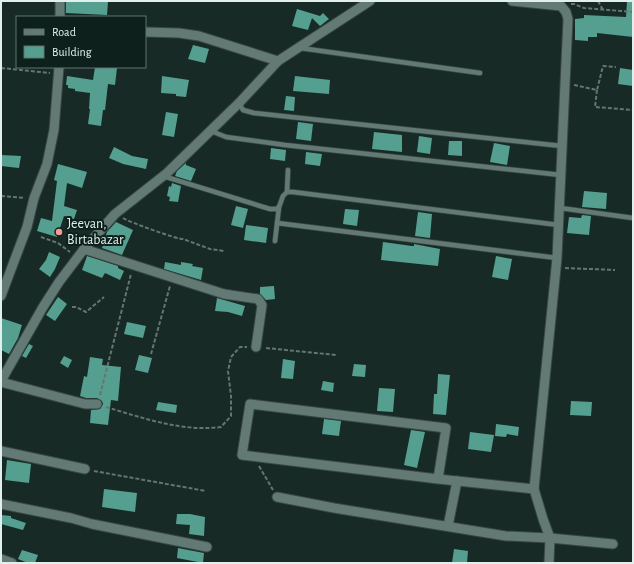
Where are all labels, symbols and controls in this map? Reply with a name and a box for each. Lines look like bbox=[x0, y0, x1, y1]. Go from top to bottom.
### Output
legend bbox=[16, 16, 146, 68]
text: Road bbox=[52, 26, 76, 38]
text: Building bbox=[52, 46, 92, 58]
place label: Jeevan, Birtabazar bbox=[67, 217, 124, 247]
marker: Jeevan, Birtabazar bbox=[54, 227, 64, 237]

